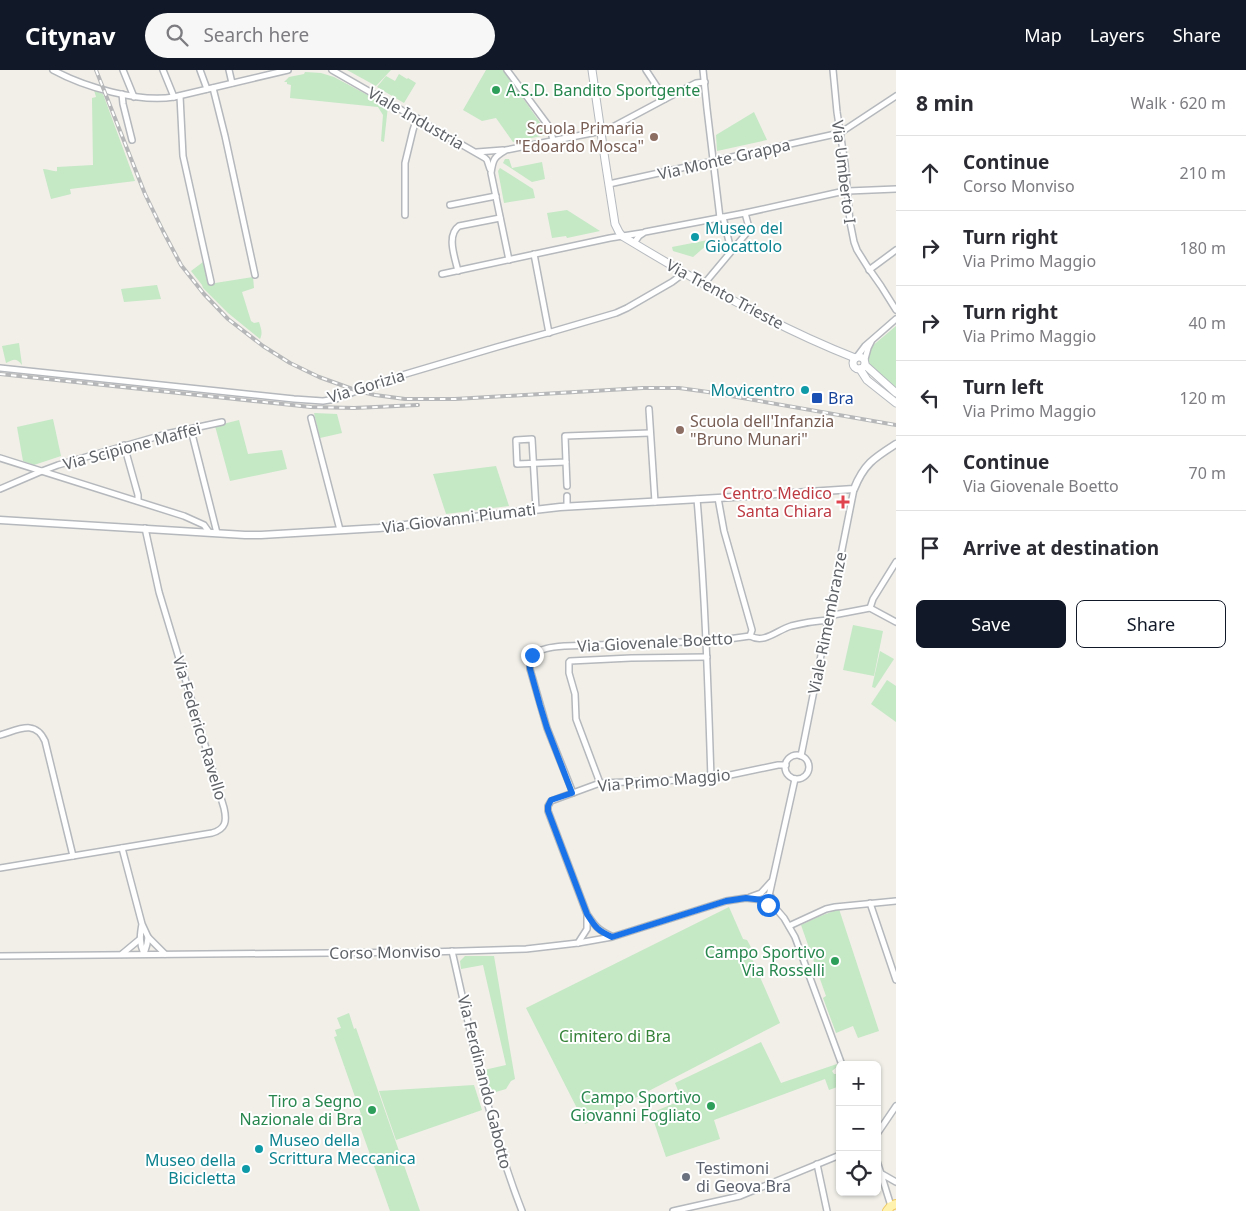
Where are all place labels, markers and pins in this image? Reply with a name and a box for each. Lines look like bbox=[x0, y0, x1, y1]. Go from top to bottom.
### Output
place label: A.S.D. Bandito Sportgente bbox=[506, 79, 700, 101]
marker: A.S.D. Bandito Sportgente bbox=[490, 84, 502, 96]
place label: Scuola Primaria "Edoardo Mosca" bbox=[515, 117, 644, 157]
marker: Scuola Primaria "Edoardo Mosca" bbox=[648, 131, 660, 143]
place label: Museo del Giocattolo bbox=[705, 217, 783, 257]
marker: Museo del Giocattolo bbox=[689, 231, 701, 243]
place label: Movicentro bbox=[711, 379, 795, 401]
marker: Movicentro bbox=[799, 384, 811, 396]
place label: Bra bbox=[828, 387, 854, 409]
marker: Bra bbox=[810, 391, 824, 405]
place label: Scuola dell'Infanzia "Bruno Munari" bbox=[690, 410, 834, 450]
marker: Scuola dell'Infanzia "Bruno Munari" bbox=[674, 424, 686, 436]
place label: Centro Medico Santa Chiara bbox=[722, 482, 832, 522]
marker: Centro Medico Santa Chiara bbox=[836, 495, 850, 509]
place label: Campo Sportivo Via Rosselli bbox=[705, 941, 825, 981]
marker: Campo Sportivo Via Rosselli bbox=[829, 955, 841, 967]
place label: Campo Sportivo Giovanni Fogliato bbox=[570, 1086, 701, 1126]
place label: Tiro a Segno Nazionale di Bra bbox=[240, 1090, 362, 1130]
marker: Campo Sportivo Giovanni Fogliato bbox=[705, 1100, 717, 1112]
marker: Tiro a Segno Nazionale di Bra bbox=[366, 1104, 378, 1116]
place label: Museo della Scrittura Meccanica bbox=[269, 1129, 416, 1169]
marker: Museo della Scrittura Meccanica bbox=[253, 1143, 265, 1155]
place label: Museo della Bicicletta bbox=[145, 1149, 236, 1189]
place label: Testimoni di Geova Bra bbox=[696, 1157, 791, 1197]
marker: Museo della Bicicletta bbox=[240, 1163, 252, 1175]
marker: Testimoni di Geova Bra bbox=[680, 1171, 692, 1183]

